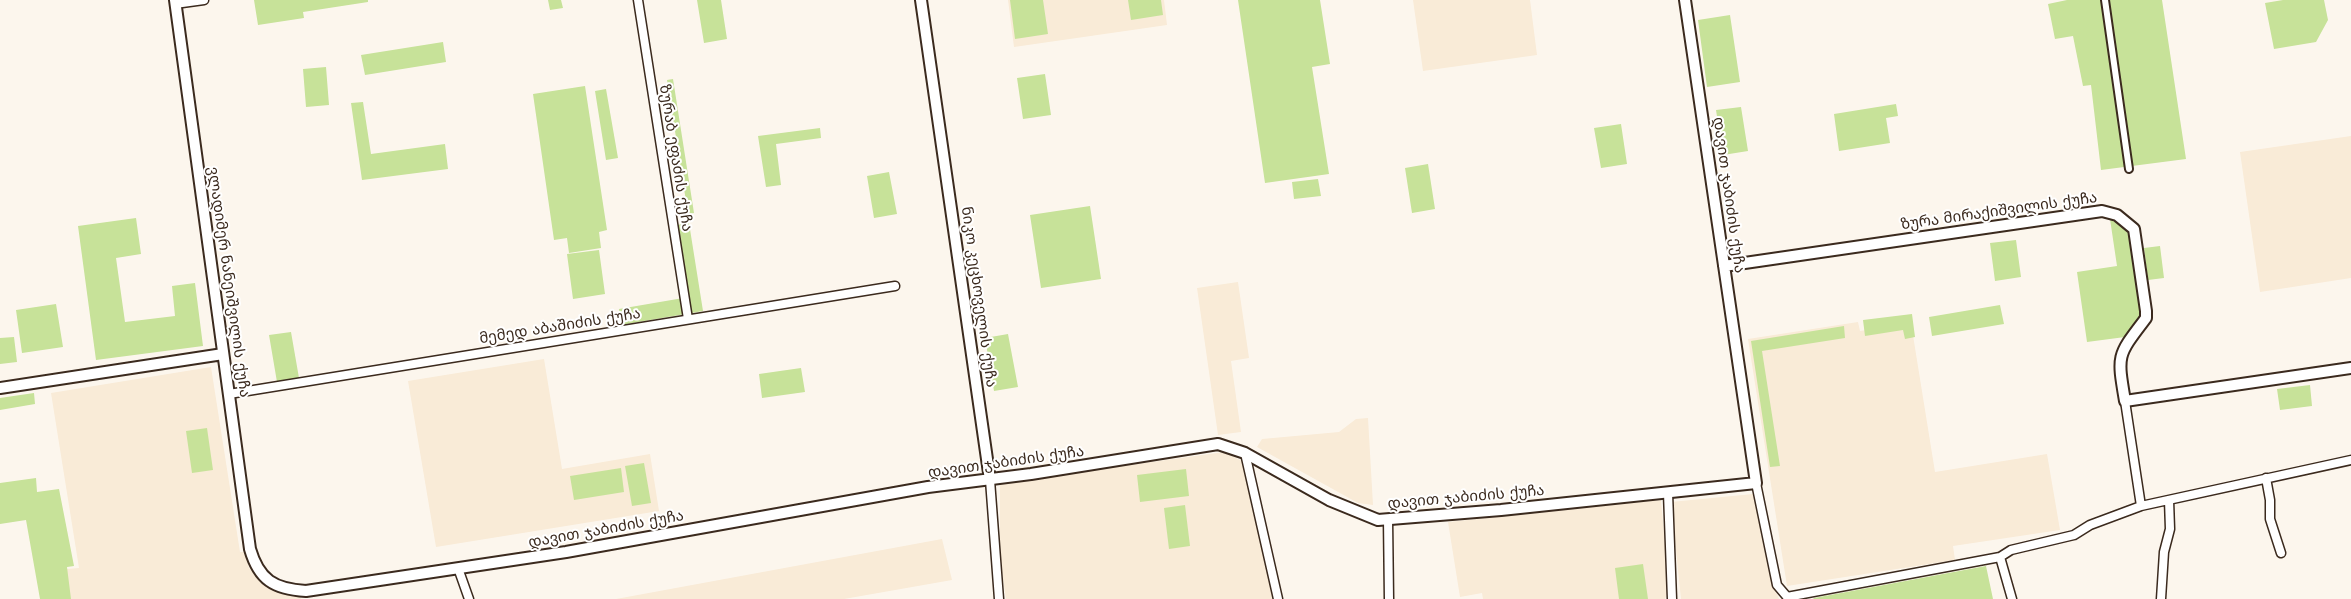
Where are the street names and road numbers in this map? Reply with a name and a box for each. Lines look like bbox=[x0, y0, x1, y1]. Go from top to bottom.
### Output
street label: ზურაბ ეფაძის ქუჩა bbox=[655, 83, 697, 233]
street label: დავით ჯაბიძის ქუჩა bbox=[1709, 116, 1749, 274]
street label: ვლადიმერ ნანეიშვილის ქუჩა bbox=[204, 165, 254, 399]
street label: ზურა მირაქიშვილის ქუჩა bbox=[1900, 188, 2098, 234]
street label: ნიკო კეცხოველის ქუჩა bbox=[957, 205, 1001, 389]
street label: მემედ აბაშიძის ქუჩა bbox=[478, 304, 642, 348]
street label: დავით ჯაბიძის ქუჩა bbox=[927, 442, 1085, 482]
street label: დავით ჯაბიძის ქუჩა bbox=[1387, 481, 1545, 513]
street label: დავით ჯაბიძის ქუჩა bbox=[527, 506, 685, 552]

